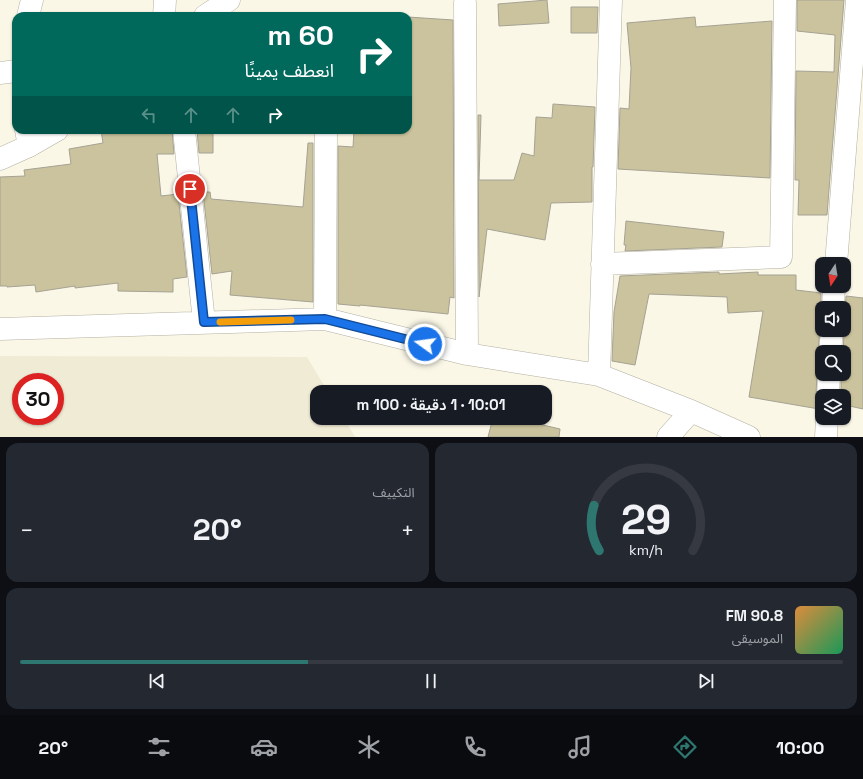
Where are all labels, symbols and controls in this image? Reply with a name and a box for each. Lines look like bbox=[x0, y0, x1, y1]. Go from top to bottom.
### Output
text: 60 m bbox=[268, 17, 334, 53]
icon: right bbox=[348, 28, 400, 80]
text: انعطف يمينًا bbox=[244, 59, 334, 82]
icon: left bbox=[138, 104, 160, 126]
icon: ahead bbox=[180, 104, 202, 126]
icon: ahead bbox=[222, 104, 244, 126]
icon: right bbox=[264, 104, 286, 126]
pin bbox=[173, 172, 207, 206]
icon: arrive bbox=[179, 178, 201, 200]
north arrow bbox=[815, 257, 851, 293]
map controls bbox=[815, 257, 851, 425]
button: sound bbox=[815, 301, 851, 337]
position arrow bbox=[404, 323, 446, 365]
button: search bbox=[815, 345, 851, 381]
speed limit sign: 30 bbox=[12, 373, 64, 425]
button: layers bbox=[815, 389, 851, 425]
text: 10:01 · 1 دقيقة · 100 m bbox=[356, 395, 506, 414]
text: التكييف bbox=[373, 484, 415, 501]
text: 29 bbox=[621, 492, 671, 545]
text: 20° bbox=[193, 510, 242, 549]
text: − bbox=[20, 516, 34, 544]
text: + bbox=[401, 516, 415, 544]
text: km/h bbox=[629, 540, 663, 558]
text: 90.8 FM bbox=[726, 606, 783, 625]
text: الموسيقى bbox=[732, 630, 783, 647]
icon: previous bbox=[146, 670, 168, 692]
icon: pause bbox=[420, 670, 442, 692]
icon: next bbox=[695, 670, 717, 692]
icon: filters bbox=[145, 733, 173, 761]
icon: car bbox=[250, 733, 278, 761]
icon: climate bbox=[355, 733, 383, 761]
icon: phone bbox=[461, 733, 489, 761]
icon: music bbox=[566, 733, 594, 761]
icon: directions bbox=[671, 733, 699, 761]
text: 20° bbox=[39, 736, 68, 759]
text: 10:00 bbox=[776, 736, 824, 759]

